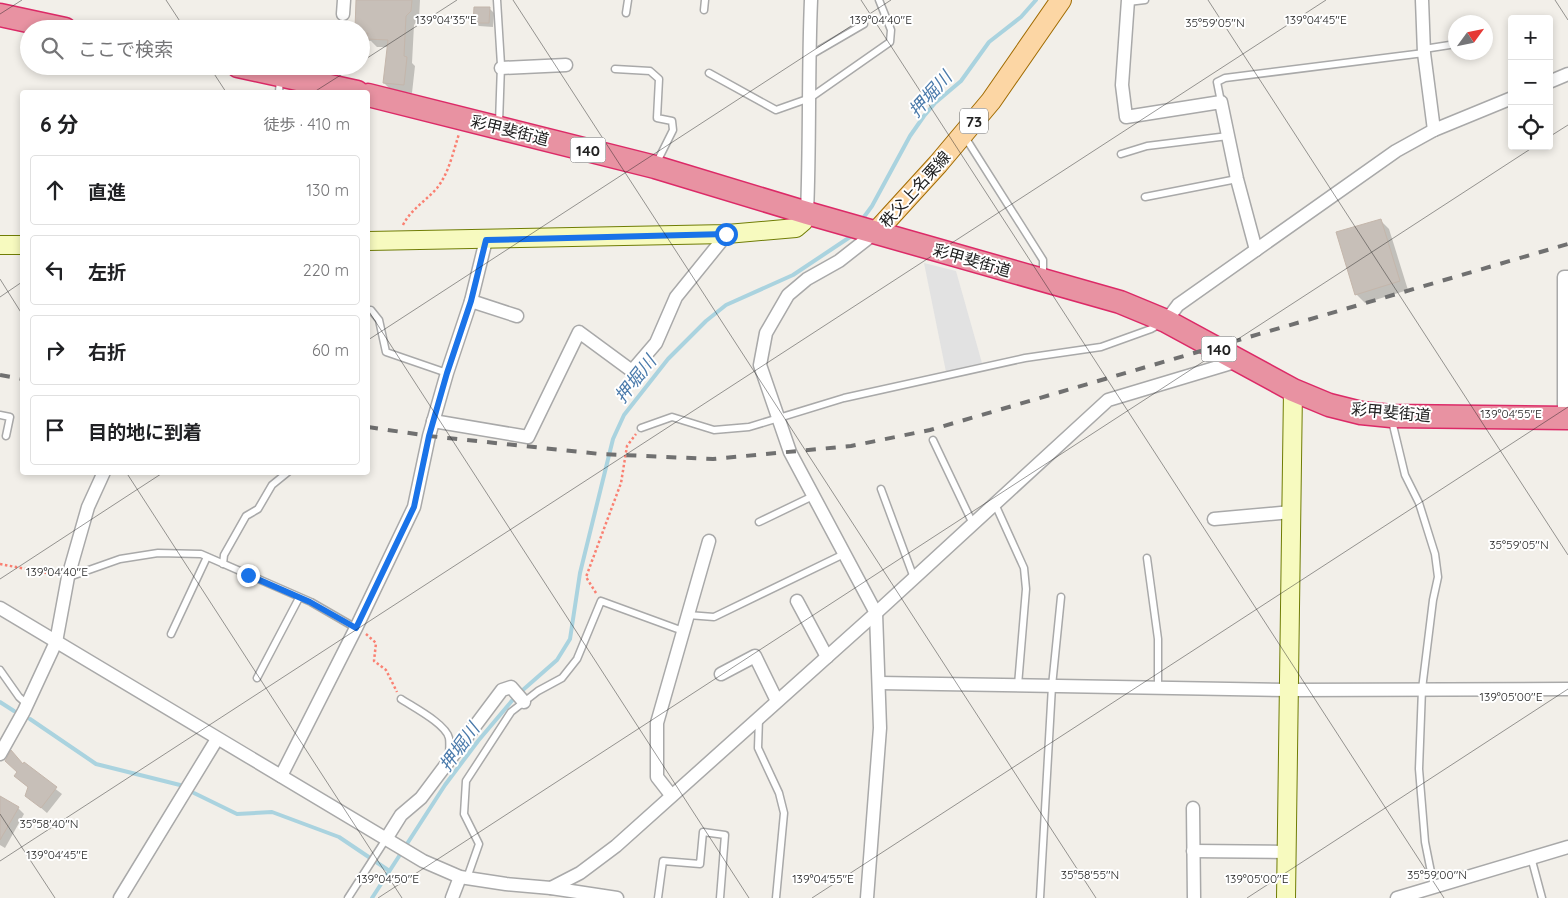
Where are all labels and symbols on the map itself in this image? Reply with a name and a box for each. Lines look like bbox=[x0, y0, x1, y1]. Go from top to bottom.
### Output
text: 139°04'35"E bbox=[415, 12, 477, 27]
text: 139°04'40"E bbox=[850, 12, 912, 27]
text: 139°04'45"E bbox=[1285, 12, 1347, 27]
text: 35°59'05"N bbox=[1185, 15, 1245, 30]
north arrow bbox=[1448, 15, 1493, 60]
water label: 押堀川 bbox=[903, 65, 958, 122]
road number: 73 bbox=[960, 108, 988, 134]
street label: 彩甲斐街道 bbox=[469, 111, 551, 149]
road number: 140 bbox=[570, 138, 606, 162]
street label: 秩父上名栗線 bbox=[875, 147, 955, 231]
route start bbox=[715, 223, 738, 246]
street label: 彩甲斐街道 bbox=[931, 239, 1013, 281]
road number: 140 bbox=[1202, 336, 1236, 362]
water label: 押堀川 bbox=[609, 349, 662, 407]
street label: 彩甲斐街道 bbox=[1350, 399, 1432, 425]
text: 139°04'55"E bbox=[1480, 406, 1542, 421]
text: 35°59'05"N bbox=[1489, 537, 1549, 552]
text: 139°04'40"E bbox=[26, 564, 88, 579]
route end bbox=[237, 564, 260, 587]
text: 139°05'00"E bbox=[1479, 689, 1543, 704]
water label: 押堀川 bbox=[434, 717, 485, 776]
text: 35°58'40"N bbox=[20, 816, 78, 831]
text: 139°04'45"E bbox=[26, 847, 88, 862]
text: 35°58'55"N bbox=[1061, 867, 1119, 882]
text: 35°59'00"N bbox=[1407, 867, 1467, 882]
text: 139°04'50"E bbox=[357, 871, 419, 886]
text: 139°04'55"E bbox=[792, 871, 854, 886]
text: 139°05'00"E bbox=[1225, 871, 1289, 886]

